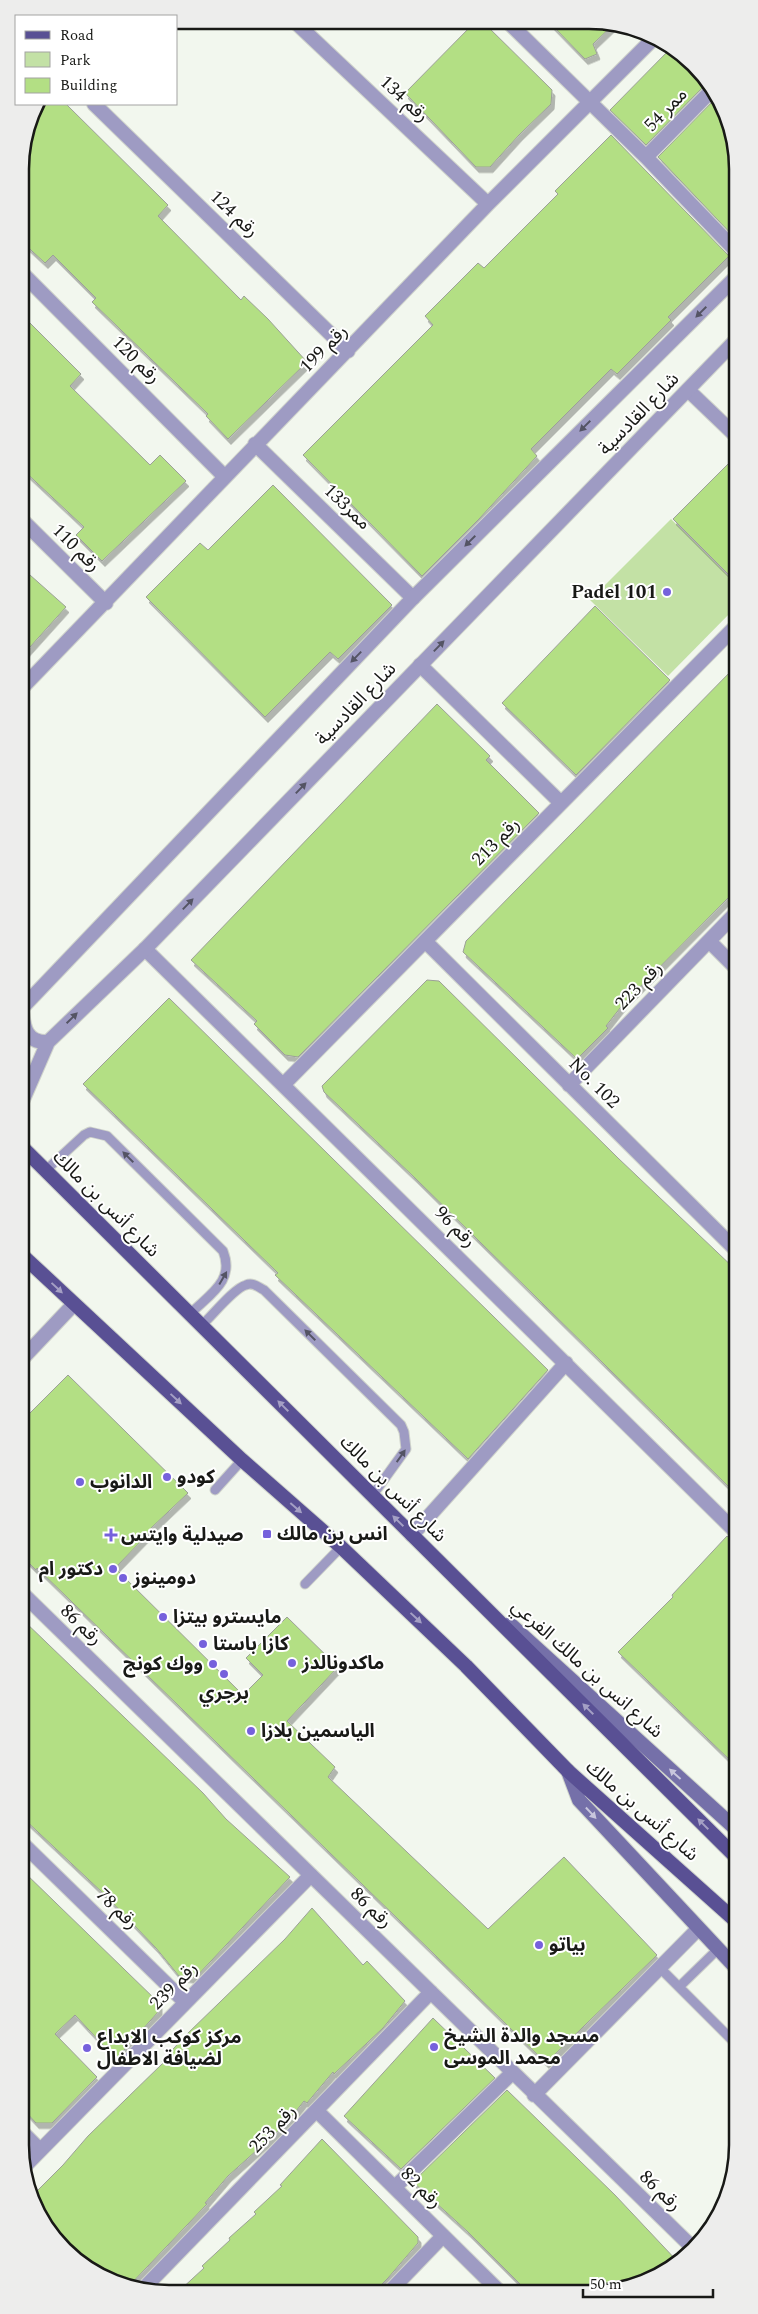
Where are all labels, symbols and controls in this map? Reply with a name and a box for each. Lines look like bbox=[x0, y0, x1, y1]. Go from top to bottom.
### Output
legend bbox=[15, 15, 178, 105]
text: Road bbox=[60, 24, 94, 47]
text: Park bbox=[60, 49, 91, 72]
street label: رقم 134 bbox=[373, 68, 435, 130]
text: Building bbox=[60, 74, 117, 97]
street label: ممر 54 bbox=[637, 81, 695, 139]
street label: رقم 124 bbox=[203, 183, 265, 245]
one-way arrow bbox=[695, 306, 707, 318]
street label: رقم 199 bbox=[293, 318, 355, 380]
street label: رقم 120 bbox=[105, 329, 167, 391]
street label: شارع القادسية bbox=[592, 366, 686, 462]
one-way arrow bbox=[580, 420, 592, 432]
street label: ممر133 bbox=[316, 477, 378, 537]
street label: رقم 110 bbox=[45, 517, 107, 579]
one-way arrow bbox=[464, 535, 476, 547]
place label: Padel 101 bbox=[571, 578, 657, 607]
marker: Padel 101 bbox=[661, 586, 673, 598]
one-way arrow bbox=[433, 640, 445, 652]
one-way arrow bbox=[351, 651, 363, 663]
street label: شارع القادسية bbox=[309, 656, 403, 752]
one-way arrow bbox=[295, 782, 307, 794]
street label: رقم 213 bbox=[465, 811, 527, 873]
one-way arrow bbox=[182, 899, 194, 911]
street label: رقم 223 bbox=[608, 955, 670, 1017]
one-way arrow bbox=[66, 1012, 78, 1024]
street label: No. 102 bbox=[561, 1050, 627, 1116]
street label: شارع أنس بن مالك bbox=[46, 1144, 166, 1264]
one-way arrow bbox=[123, 1151, 135, 1163]
street label: رقم 96 bbox=[427, 1199, 483, 1255]
one-way arrow bbox=[218, 1271, 227, 1285]
one-way arrow bbox=[51, 1282, 63, 1294]
one-way arrow bbox=[304, 1329, 316, 1341]
one-way arrow bbox=[170, 1393, 182, 1405]
one-way arrow bbox=[277, 1400, 289, 1412]
street label: شارع أنس بن مالك bbox=[333, 1429, 453, 1549]
one-way arrow bbox=[395, 1450, 406, 1463]
place label: كودو bbox=[177, 1463, 215, 1492]
place label: الدانوب bbox=[90, 1468, 152, 1497]
marker: كودو bbox=[161, 1471, 173, 1483]
marker: الدانوب bbox=[74, 1476, 86, 1488]
one-way arrow bbox=[290, 1502, 302, 1514]
one-way arrow bbox=[392, 1515, 404, 1527]
place label: انس بن مالك bbox=[277, 1520, 388, 1549]
place label: صيدلية وايتس bbox=[121, 1521, 243, 1550]
marker: انس بن مالك bbox=[261, 1528, 273, 1540]
marker: صيدلية وايتس bbox=[105, 1529, 117, 1541]
place label: دكتور ام bbox=[39, 1555, 103, 1584]
marker: دكتور ام bbox=[107, 1563, 119, 1575]
place label: دومينوز bbox=[132, 1564, 196, 1593]
marker: دومينوز bbox=[117, 1572, 129, 1584]
street label: شارع انس بن مالك الفرعي bbox=[504, 1593, 670, 1745]
street label: رقم 86 bbox=[53, 1597, 109, 1653]
place label: مايسترو بيتزا bbox=[173, 1603, 282, 1632]
marker: مايسترو بيتزا bbox=[157, 1611, 169, 1623]
one-way arrow bbox=[410, 1612, 422, 1624]
place label: كازا باستا bbox=[213, 1630, 289, 1659]
marker: كازا باستا bbox=[197, 1638, 209, 1650]
place label: ماكدونالدز bbox=[301, 1649, 384, 1678]
place label: ووك كونج bbox=[123, 1650, 203, 1679]
marker: ماكدونالدز bbox=[286, 1657, 298, 1669]
marker: ووك كونج bbox=[207, 1658, 219, 1670]
marker: برجري bbox=[218, 1668, 230, 1680]
place label: برجري bbox=[199, 1679, 249, 1708]
one-way arrow bbox=[582, 1704, 594, 1716]
place label: الياسمين بلازا bbox=[261, 1717, 375, 1746]
marker: الياسمين بلازا bbox=[245, 1725, 257, 1737]
street label: شارع أنس بن مالك bbox=[579, 1754, 705, 1868]
one-way arrow bbox=[669, 1768, 682, 1779]
one-way arrow bbox=[586, 1807, 597, 1820]
one-way arrow bbox=[697, 1818, 709, 1830]
street label: رقم 86 bbox=[343, 1880, 399, 1936]
street label: رقم 78 bbox=[89, 1881, 145, 1937]
place label: بياتو bbox=[549, 1931, 586, 1960]
marker: بياتو bbox=[533, 1939, 545, 1951]
street label: رقم 239 bbox=[143, 1955, 205, 2017]
place label: مسجد والدة الشيخ محمد الموسى bbox=[444, 2022, 599, 2073]
place label: مركز كوكب الابداع لضيافة الاطفال bbox=[97, 2023, 242, 2074]
marker: مسجد والدة الشيخ محمد الموسى bbox=[428, 2041, 440, 2053]
marker: مركز كوكب الابداع لضيافة الاطفال bbox=[81, 2042, 93, 2054]
street label: رقم 253 bbox=[242, 2098, 304, 2160]
street label: رقم 82 bbox=[393, 2160, 449, 2216]
street label: رقم 86 bbox=[632, 2163, 688, 2219]
scale bar bbox=[583, 2266, 713, 2298]
text: 50 m bbox=[590, 2273, 622, 2296]

